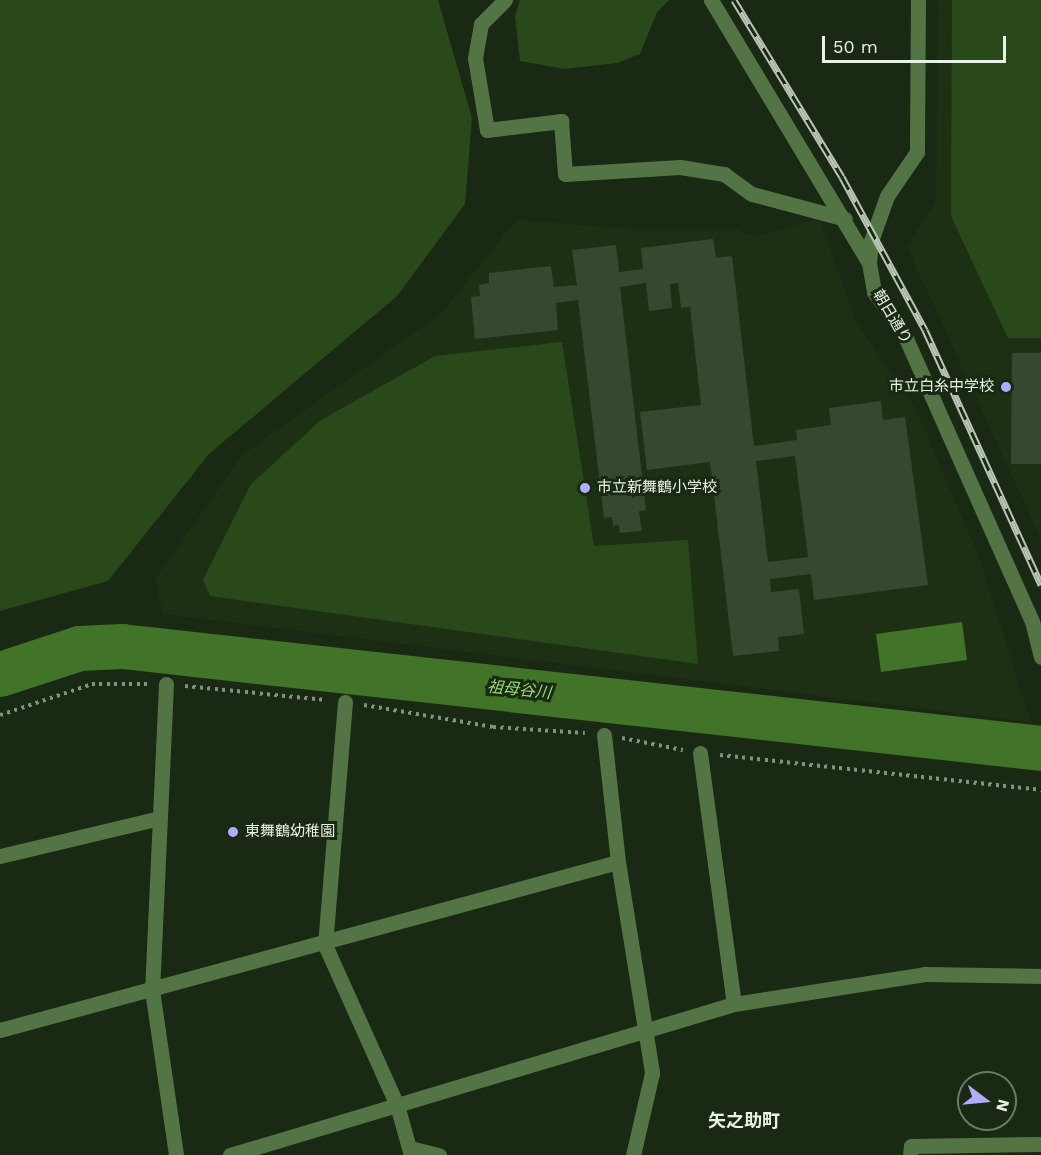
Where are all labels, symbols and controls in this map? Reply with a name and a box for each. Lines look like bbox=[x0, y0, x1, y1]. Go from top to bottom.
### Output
scale bar bbox=[825, 24, 1010, 62]
text: 50 m bbox=[833, 36, 878, 57]
street label: 朝日通り bbox=[869, 287, 915, 347]
place label: 市立白糸中学校 bbox=[889, 378, 994, 396]
marker: 市立白糸中学校 bbox=[999, 380, 1013, 394]
place label: 市立新舞鶴小学校 bbox=[597, 479, 717, 497]
marker: 市立新舞鶴小学校 bbox=[578, 481, 592, 495]
water label: 祖母谷川 bbox=[486, 677, 552, 703]
place label: 東舞鶴幼稚園 bbox=[245, 823, 335, 841]
marker: 東舞鶴幼稚園 bbox=[226, 825, 240, 839]
north arrow bbox=[957, 1071, 1017, 1131]
text: N bbox=[992, 1097, 1014, 1114]
district label: 矢之助町 bbox=[708, 1110, 780, 1132]

